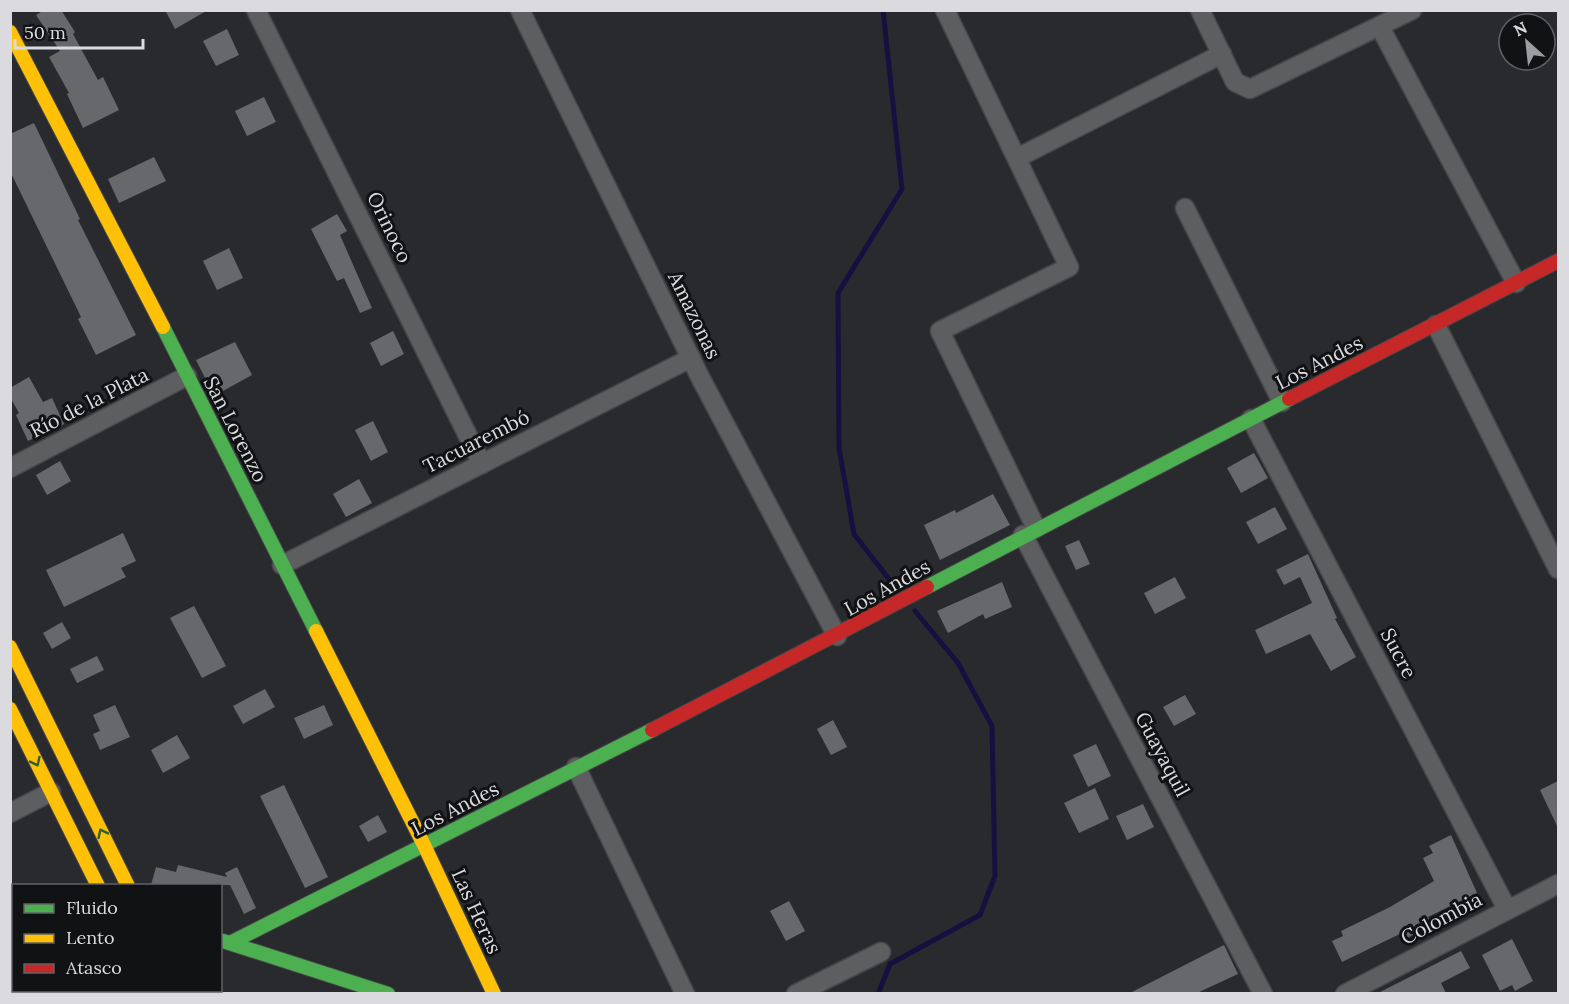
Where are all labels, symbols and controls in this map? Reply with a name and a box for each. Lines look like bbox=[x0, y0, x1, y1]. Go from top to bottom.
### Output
scale bar bbox=[15, 12, 142, 50]
north arrow bbox=[1497, 12, 1557, 72]
text: N bbox=[1510, 17, 1530, 40]
text: 50 m bbox=[24, 21, 66, 44]
street label: Orinoco bbox=[362, 187, 418, 267]
street label: Amazonas bbox=[663, 266, 727, 363]
street label: Los Andes bbox=[1271, 329, 1367, 395]
street label: Río de la Plata bbox=[25, 361, 153, 443]
street label: San Lorenzo bbox=[199, 372, 273, 486]
street label: Tacuarembó bbox=[419, 404, 533, 478]
street label: Los Andes bbox=[840, 553, 934, 621]
street label: Sucre bbox=[1375, 624, 1423, 682]
street label: Guayaquil bbox=[1130, 707, 1196, 801]
one-way arrow bbox=[29, 755, 41, 766]
street label: Los Andes bbox=[407, 775, 503, 841]
one-way arrow bbox=[98, 829, 109, 839]
street label: Las Heras bbox=[446, 865, 508, 957]
legend bbox=[12, 884, 222, 992]
street label: Colombia bbox=[1396, 886, 1486, 950]
text: Fluido bbox=[66, 896, 118, 919]
text: Lento bbox=[66, 926, 114, 949]
text: Atasco bbox=[65, 956, 122, 979]

